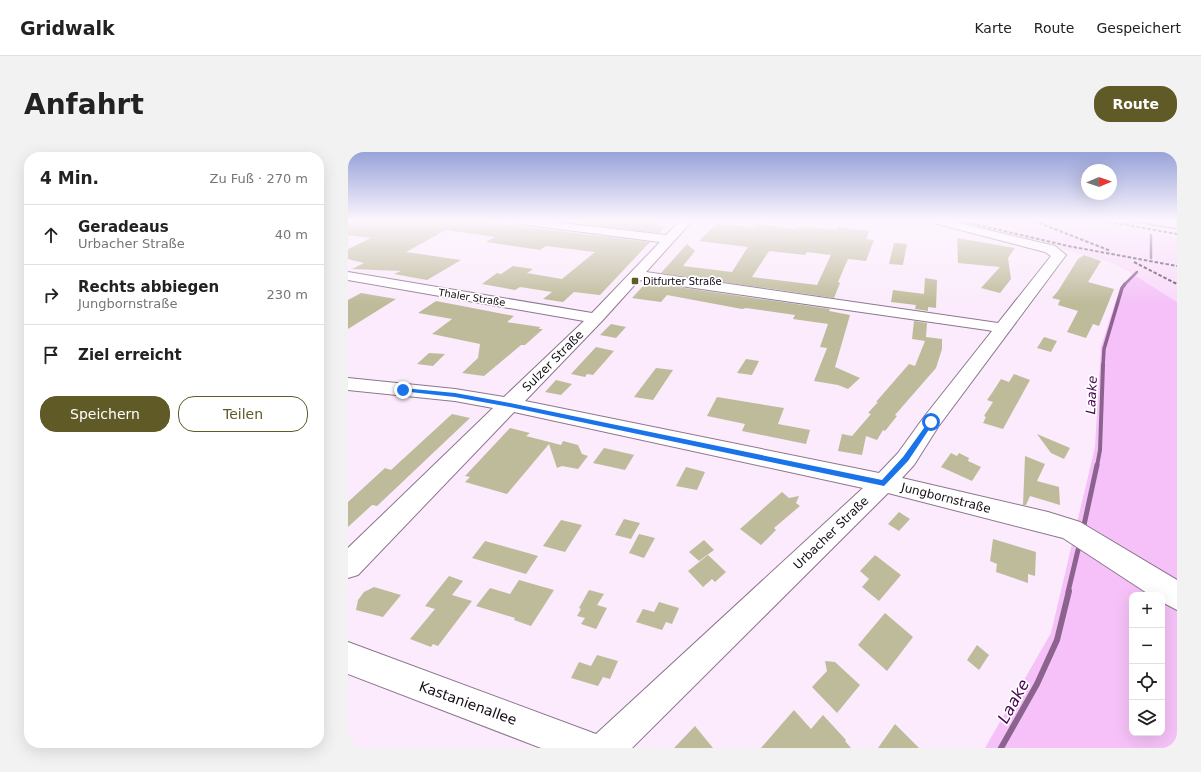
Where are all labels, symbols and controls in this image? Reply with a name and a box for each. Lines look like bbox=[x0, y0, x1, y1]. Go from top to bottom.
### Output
text: Gridwalk bbox=[20, 17, 115, 39]
text: Karte bbox=[974, 20, 1012, 36]
text: Route bbox=[1034, 20, 1074, 36]
text: Gespeichert bbox=[1096, 20, 1181, 36]
button: Route bbox=[1094, 86, 1177, 122]
text: Anfahrt bbox=[24, 88, 144, 121]
north arrow bbox=[1081, 164, 1117, 200]
text: 4 Min. bbox=[40, 168, 99, 188]
text: Zu Fuß · 270 m bbox=[210, 171, 308, 186]
text: Geradeaus bbox=[78, 218, 169, 236]
icon: ahead bbox=[40, 224, 62, 246]
text: 40 m bbox=[275, 227, 308, 242]
text: Urbacher Straße bbox=[78, 236, 185, 251]
marker: Ditfurter Straße bbox=[630, 276, 640, 286]
place label: Ditfurter Straße bbox=[643, 276, 722, 287]
text: Rechts abbiegen bbox=[78, 278, 219, 296]
icon: right bbox=[40, 284, 62, 306]
text: 230 m bbox=[266, 287, 308, 302]
street label: Thaler Straße bbox=[437, 287, 506, 308]
text: Jungbornstraße bbox=[78, 296, 178, 311]
street label: Sulzer Straße bbox=[520, 328, 586, 394]
icon: arrive bbox=[40, 344, 62, 366]
text: Ziel erreicht bbox=[78, 346, 182, 364]
water label: Laake bbox=[1083, 375, 1100, 415]
route end bbox=[394, 381, 412, 399]
button: Speichern bbox=[40, 396, 170, 432]
button: Teilen bbox=[178, 396, 308, 432]
route start bbox=[922, 413, 940, 431]
street label: Jungbornstraße bbox=[899, 480, 992, 516]
street label: Urbacher Straße bbox=[791, 494, 871, 572]
map controls bbox=[1129, 592, 1165, 736]
button: + bbox=[1129, 592, 1165, 628]
button: − bbox=[1129, 628, 1165, 664]
button: locate bbox=[1129, 664, 1165, 700]
water label: Laake bbox=[994, 676, 1033, 727]
street label: Kastanienallee bbox=[417, 678, 519, 728]
button: layers bbox=[1129, 700, 1165, 736]

